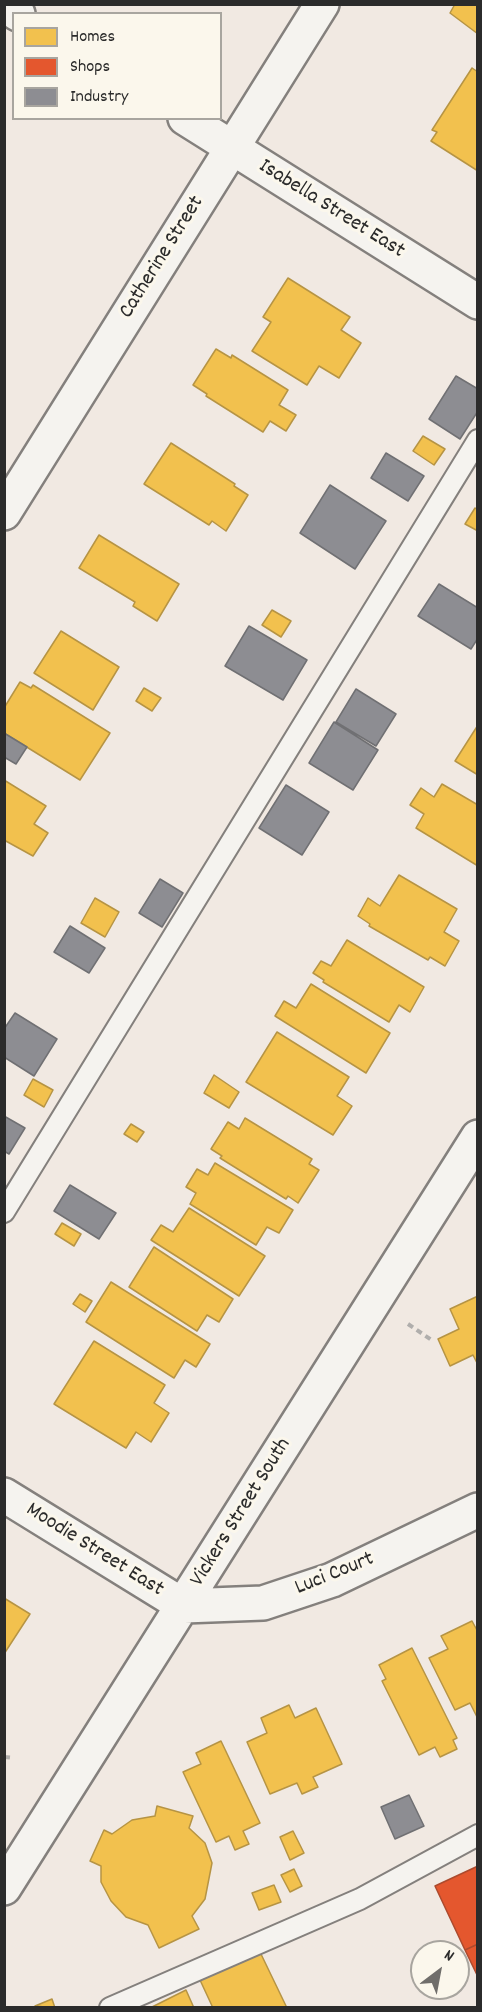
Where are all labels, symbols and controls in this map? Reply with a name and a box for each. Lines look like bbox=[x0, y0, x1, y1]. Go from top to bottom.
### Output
legend bbox=[12, 12, 222, 120]
text: Homes bbox=[70, 25, 115, 50]
text: Shops bbox=[70, 55, 110, 80]
text: Industry bbox=[70, 85, 128, 110]
street label: Isabella Street East bbox=[253, 154, 409, 266]
street label: Catherine Street bbox=[115, 192, 211, 324]
street label: Vickers Street South bbox=[186, 1434, 298, 1592]
street label: Moodie Street East bbox=[20, 1498, 168, 1604]
street label: Luci Court bbox=[292, 1547, 378, 1603]
north arrow bbox=[410, 1940, 470, 2000]
text: N bbox=[439, 1944, 458, 1968]

